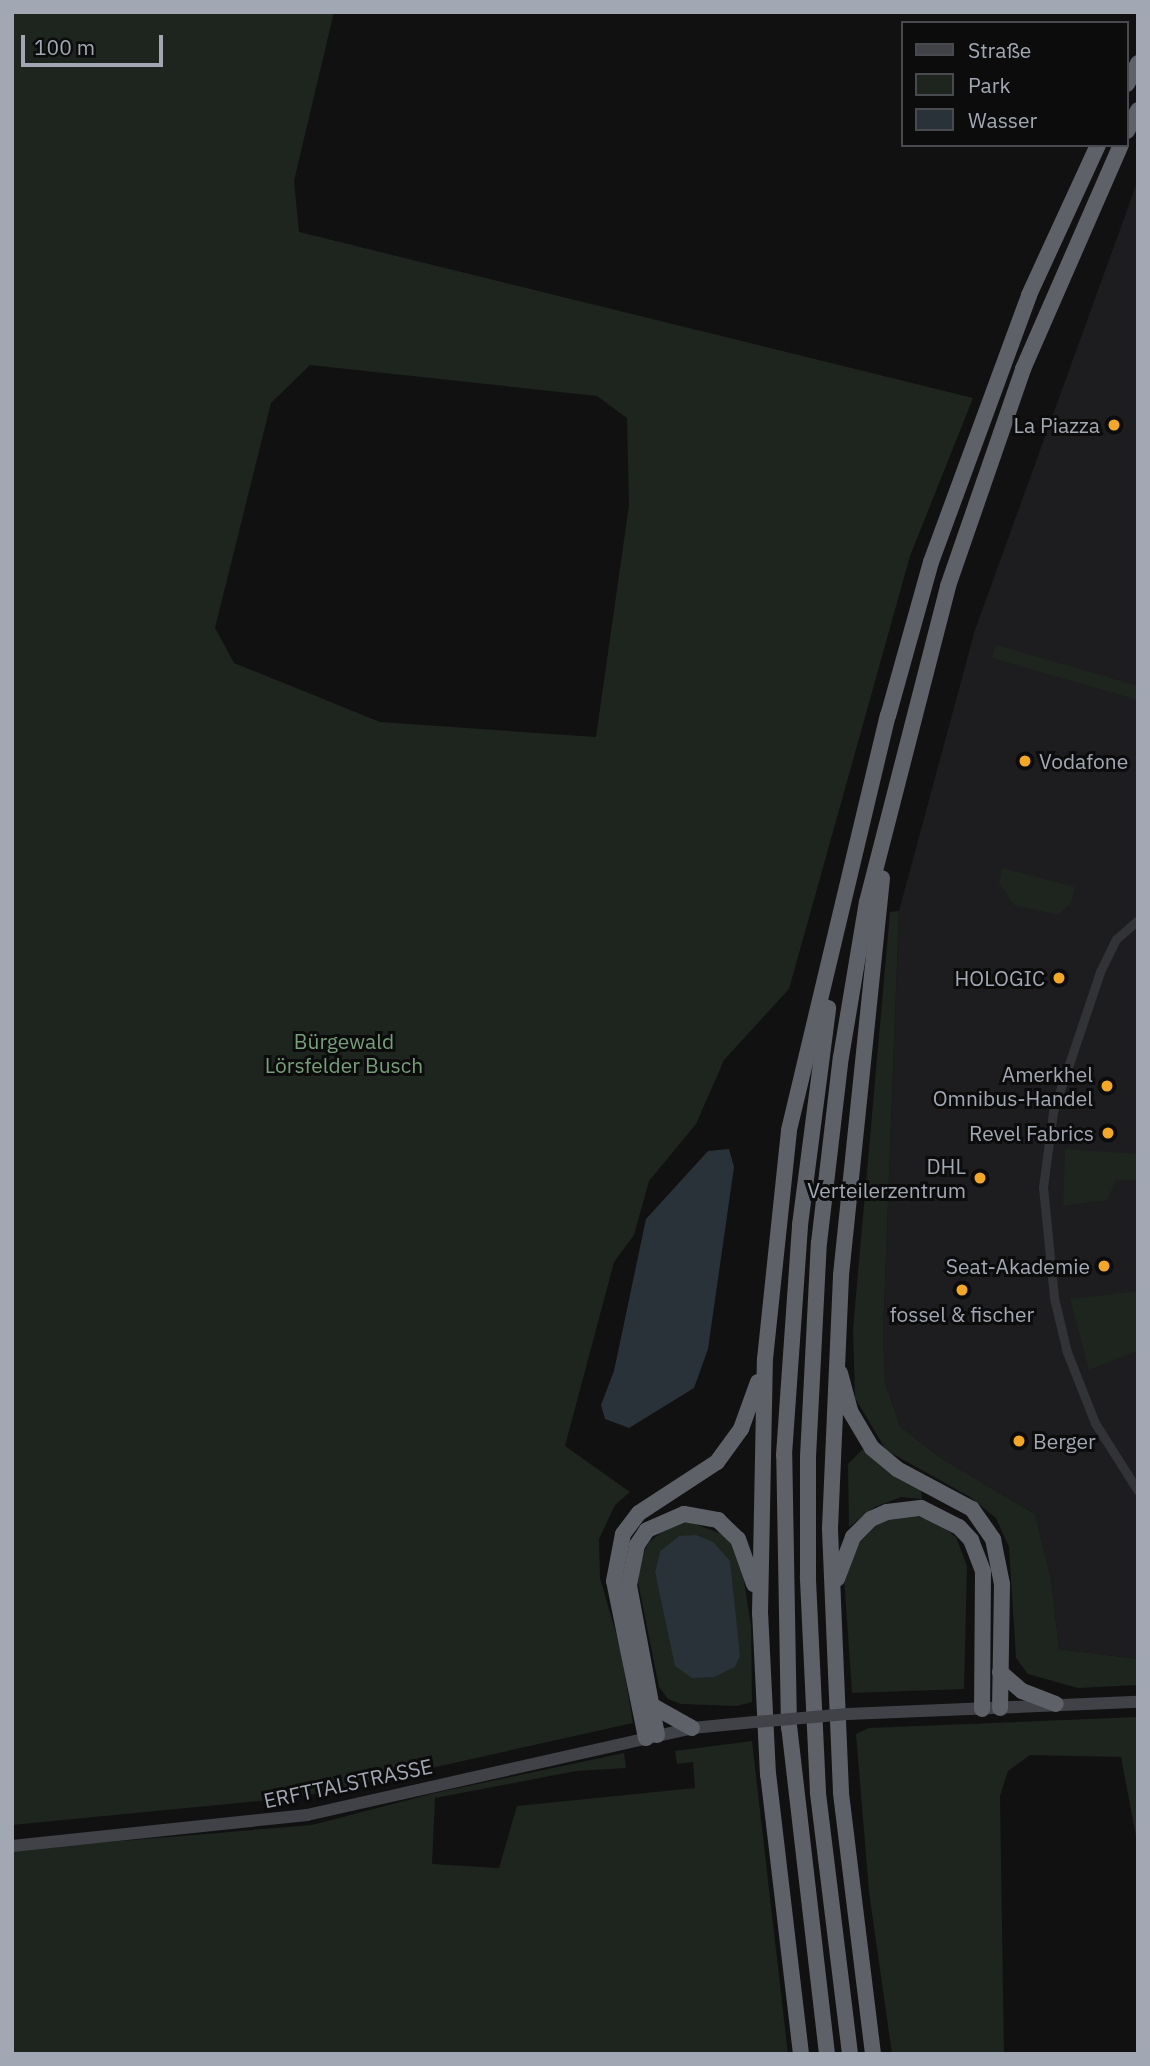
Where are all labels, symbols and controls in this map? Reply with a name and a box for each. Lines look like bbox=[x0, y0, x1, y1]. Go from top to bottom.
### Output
scale bar bbox=[24, 21, 166, 65]
legend bbox=[902, 21, 1129, 147]
text: 100 m bbox=[34, 33, 95, 61]
text: Straße bbox=[968, 36, 1031, 64]
text: Park bbox=[968, 71, 1011, 99]
text: Wasser bbox=[968, 106, 1037, 134]
place label: La Piazza bbox=[1013, 412, 1100, 438]
marker: La Piazza bbox=[1106, 417, 1122, 433]
place label: Vodafone bbox=[1039, 748, 1128, 774]
marker: Vodafone bbox=[1017, 753, 1033, 769]
place label: HOLOGIC bbox=[954, 965, 1045, 991]
marker: HOLOGIC bbox=[1051, 970, 1067, 986]
park label: Bürgewald Lörsfelder Busch bbox=[265, 1028, 423, 1078]
place label: Amerkhel Omnibus-Handel bbox=[933, 1061, 1093, 1111]
marker: Amerkhel Omnibus-Handel bbox=[1099, 1078, 1115, 1094]
place label: Revel Fabrics bbox=[969, 1120, 1094, 1146]
marker: Revel Fabrics bbox=[1100, 1125, 1116, 1141]
place label: DHL Verteilerzentrum bbox=[807, 1153, 966, 1203]
marker: DHL Verteilerzentrum bbox=[972, 1170, 988, 1186]
place label: Seat-Akademie bbox=[946, 1253, 1090, 1279]
marker: Seat-Akademie bbox=[1096, 1258, 1112, 1274]
marker: fossel & fischer bbox=[954, 1282, 970, 1298]
place label: fossel & fischer bbox=[890, 1301, 1034, 1327]
place label: Berger bbox=[1033, 1428, 1096, 1454]
marker: Berger bbox=[1011, 1433, 1027, 1449]
street label: ERFTTALSTRASSE bbox=[261, 1753, 435, 1813]

